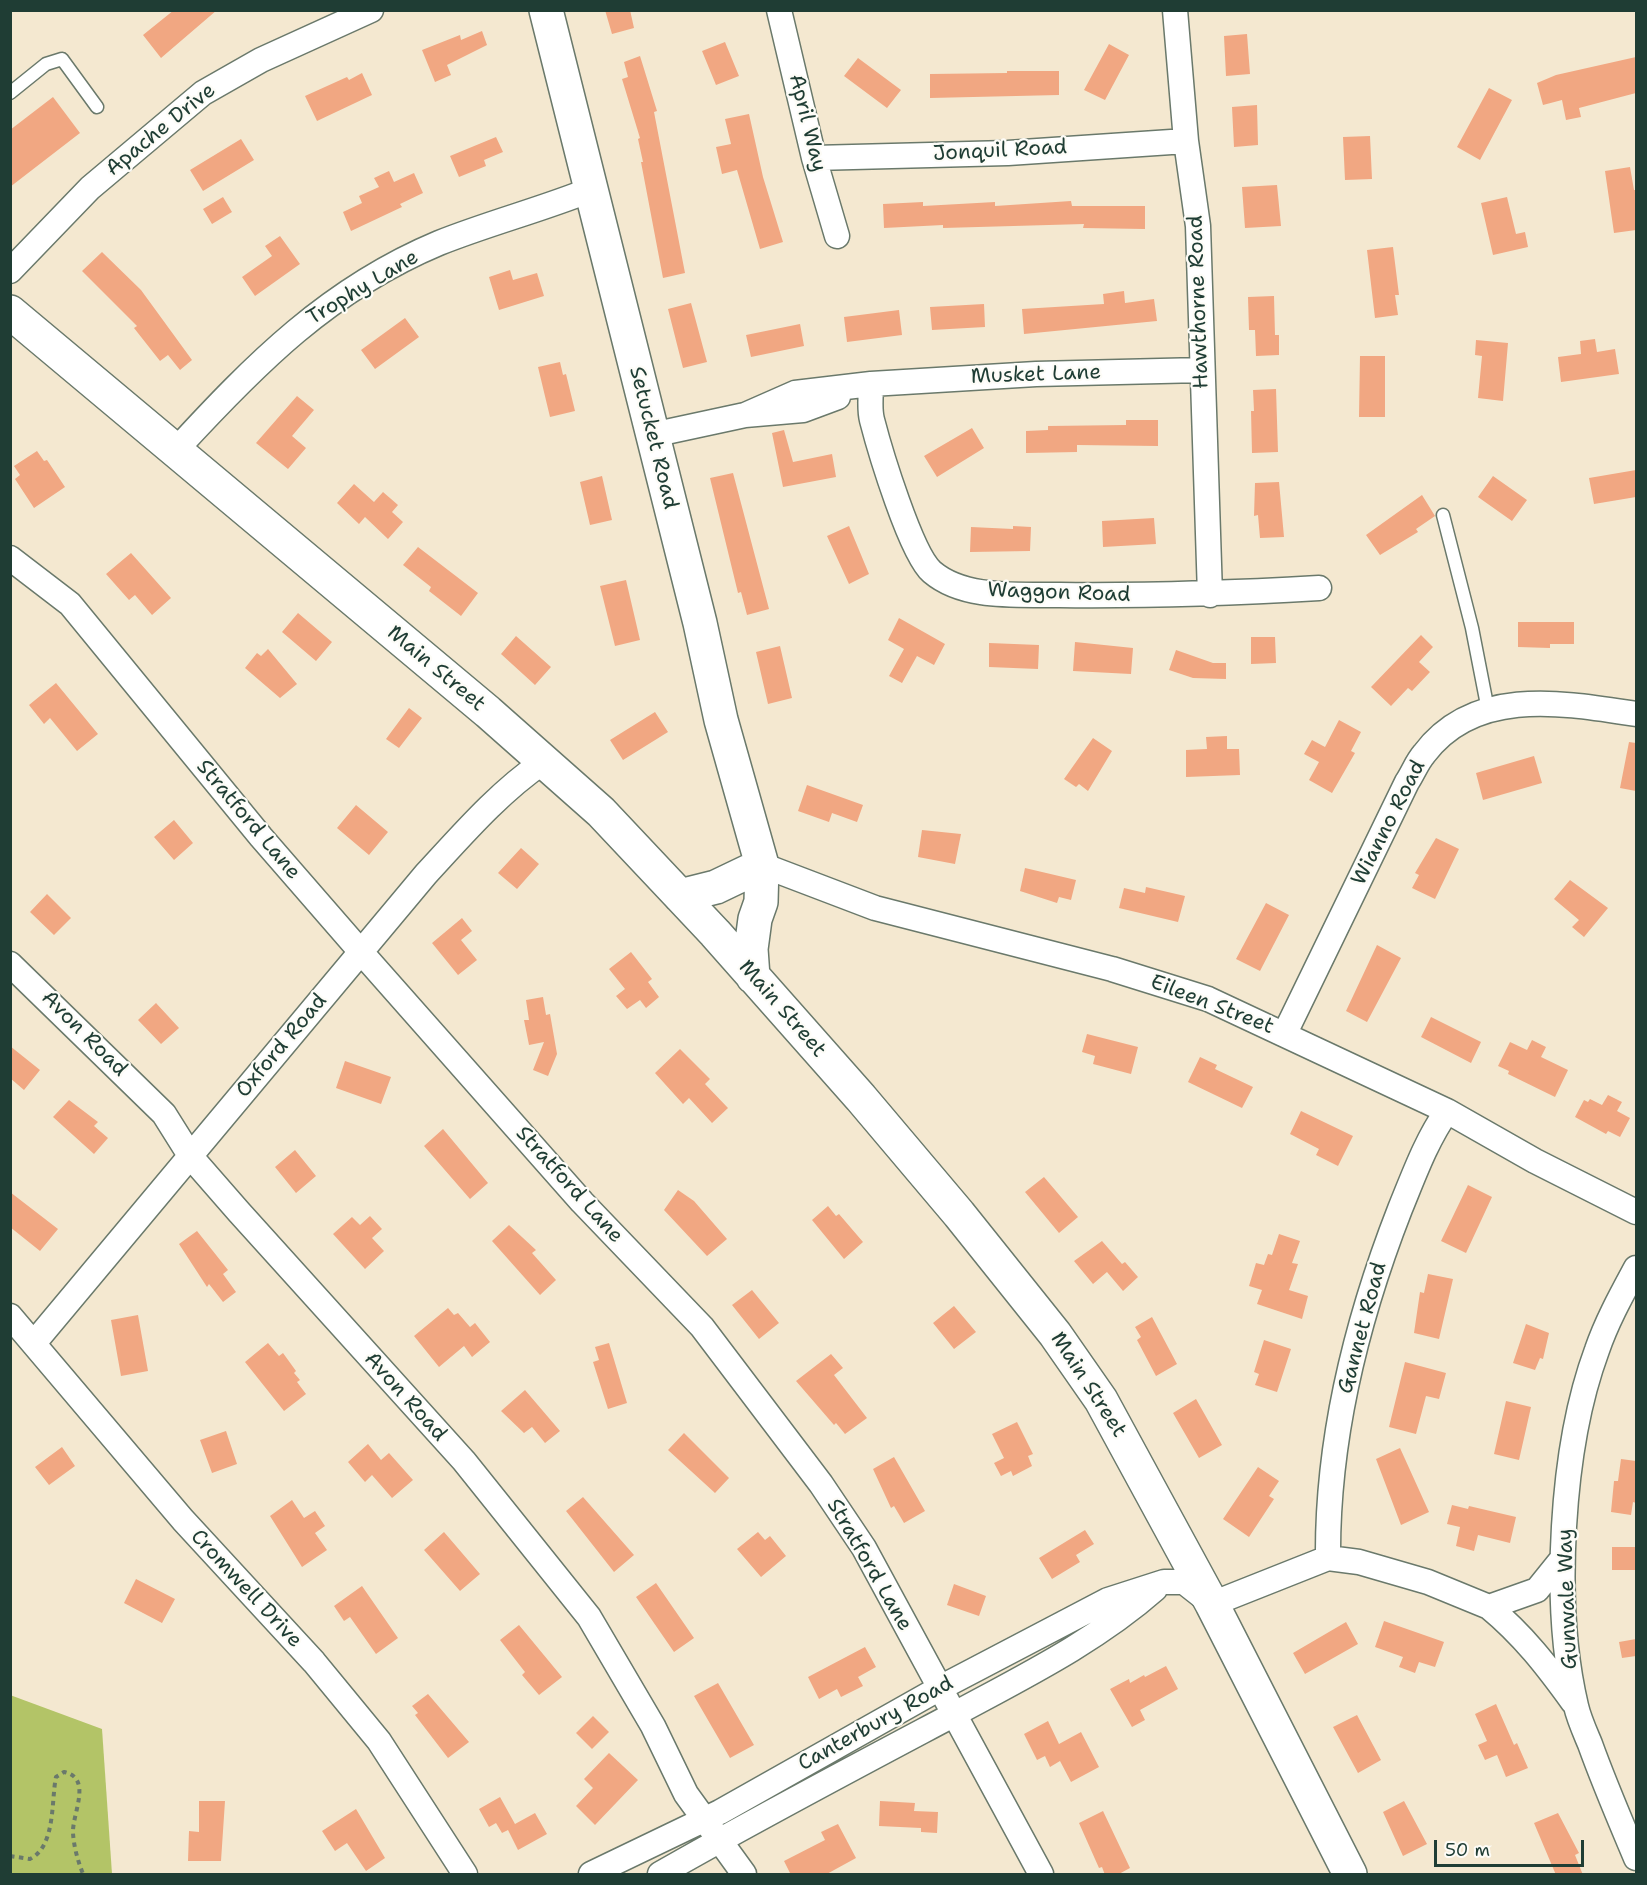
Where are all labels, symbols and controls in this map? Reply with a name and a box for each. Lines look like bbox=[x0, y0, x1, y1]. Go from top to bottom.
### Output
street label: April Way bbox=[783, 72, 831, 174]
street label: Apache Drive bbox=[101, 78, 221, 182]
street label: Jonquil Road bbox=[932, 135, 1068, 167]
street label: Hawthorne Road bbox=[1183, 215, 1215, 389]
street label: Trophy Lane bbox=[303, 245, 423, 331]
street label: Musket Lane bbox=[970, 360, 1102, 390]
street label: Setucket Road bbox=[623, 364, 683, 512]
street label: Waggon Road bbox=[987, 578, 1131, 608]
street label: Main Street bbox=[382, 621, 490, 717]
street label: Stratford Lane bbox=[191, 755, 305, 885]
street label: Wianno Road bbox=[1347, 756, 1431, 890]
street label: Main Street bbox=[733, 955, 831, 1063]
street label: Eileen Street bbox=[1147, 970, 1277, 1040]
street label: Avon Road bbox=[36, 986, 132, 1082]
street label: Oxford Road bbox=[231, 989, 333, 1103]
street label: Stratford Lane bbox=[510, 1121, 628, 1249]
street label: Gannet Road bbox=[1333, 1259, 1393, 1397]
street label: Main Street bbox=[1045, 1328, 1131, 1442]
street label: Avon Road bbox=[358, 1347, 452, 1447]
street label: Stratford Lane bbox=[821, 1494, 917, 1636]
street label: Cromwell Drive bbox=[185, 1525, 307, 1653]
street label: Gunwale Way bbox=[1553, 1528, 1583, 1670]
street label: Canterbury Road bbox=[794, 1671, 958, 1777]
scale bar bbox=[1437, 1828, 1587, 1866]
text: 50 m bbox=[1445, 1838, 1490, 1862]

